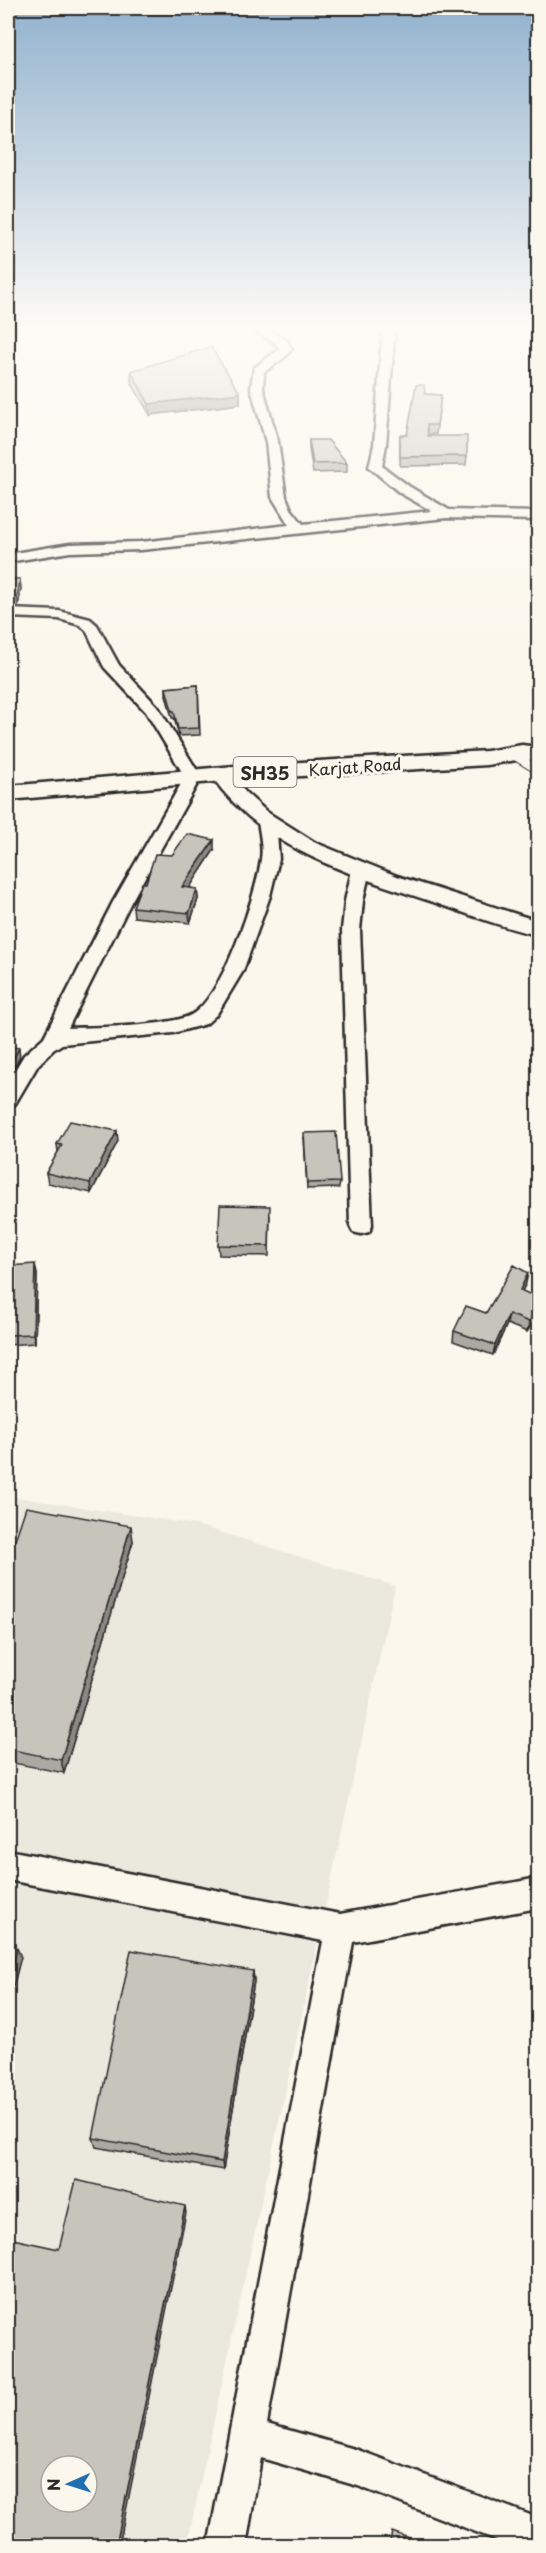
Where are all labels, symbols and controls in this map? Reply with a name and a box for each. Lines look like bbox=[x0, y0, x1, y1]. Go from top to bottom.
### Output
street label: Karjat Road bbox=[308, 751, 402, 781]
road number: SH35 bbox=[234, 757, 296, 787]
north arrow bbox=[39, 2454, 99, 2514]
text: N bbox=[41, 2478, 65, 2492]

